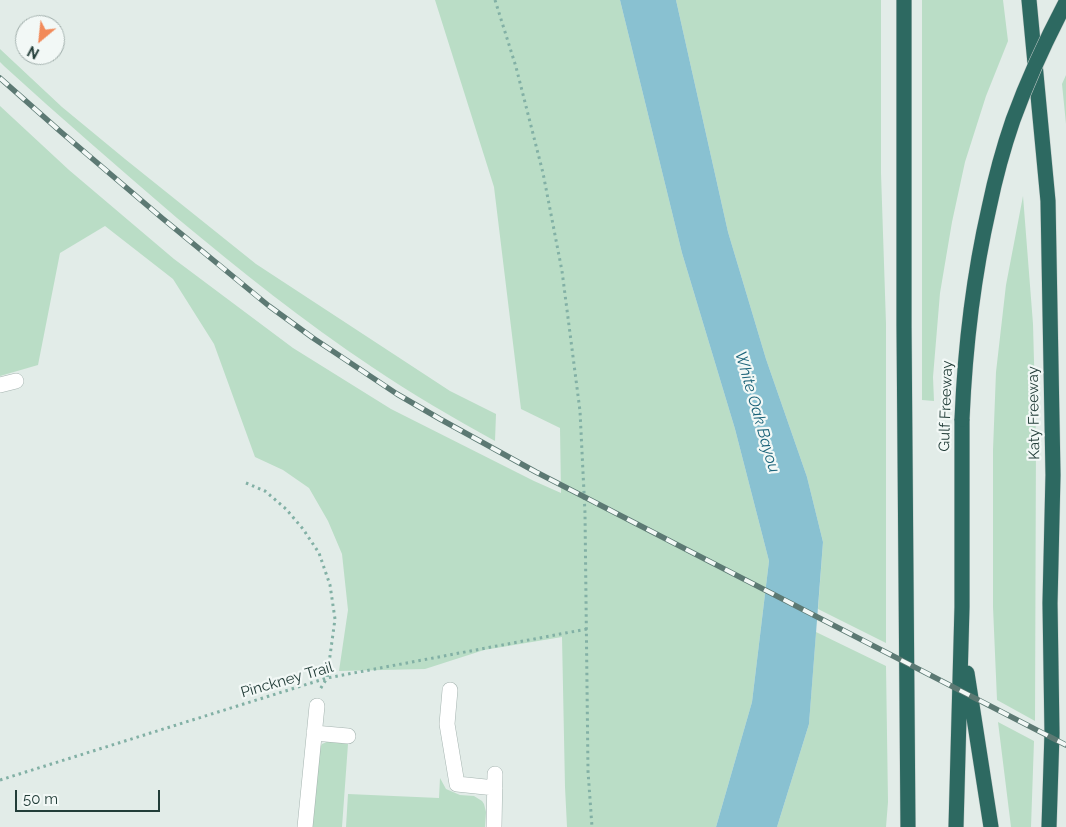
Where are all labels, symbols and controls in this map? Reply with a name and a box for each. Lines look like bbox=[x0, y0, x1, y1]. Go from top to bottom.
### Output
north arrow bbox=[15, 15, 65, 65]
text: N bbox=[25, 43, 42, 62]
water label: White Oak Bayou bbox=[731, 349, 783, 475]
street label: Gulf Freeway bbox=[935, 360, 957, 452]
street label: Katy Freeway bbox=[1024, 366, 1044, 460]
street label: Pinckney Trail bbox=[239, 658, 335, 702]
scale bar bbox=[18, 780, 162, 812]
text: 50 m bbox=[23, 790, 58, 808]

